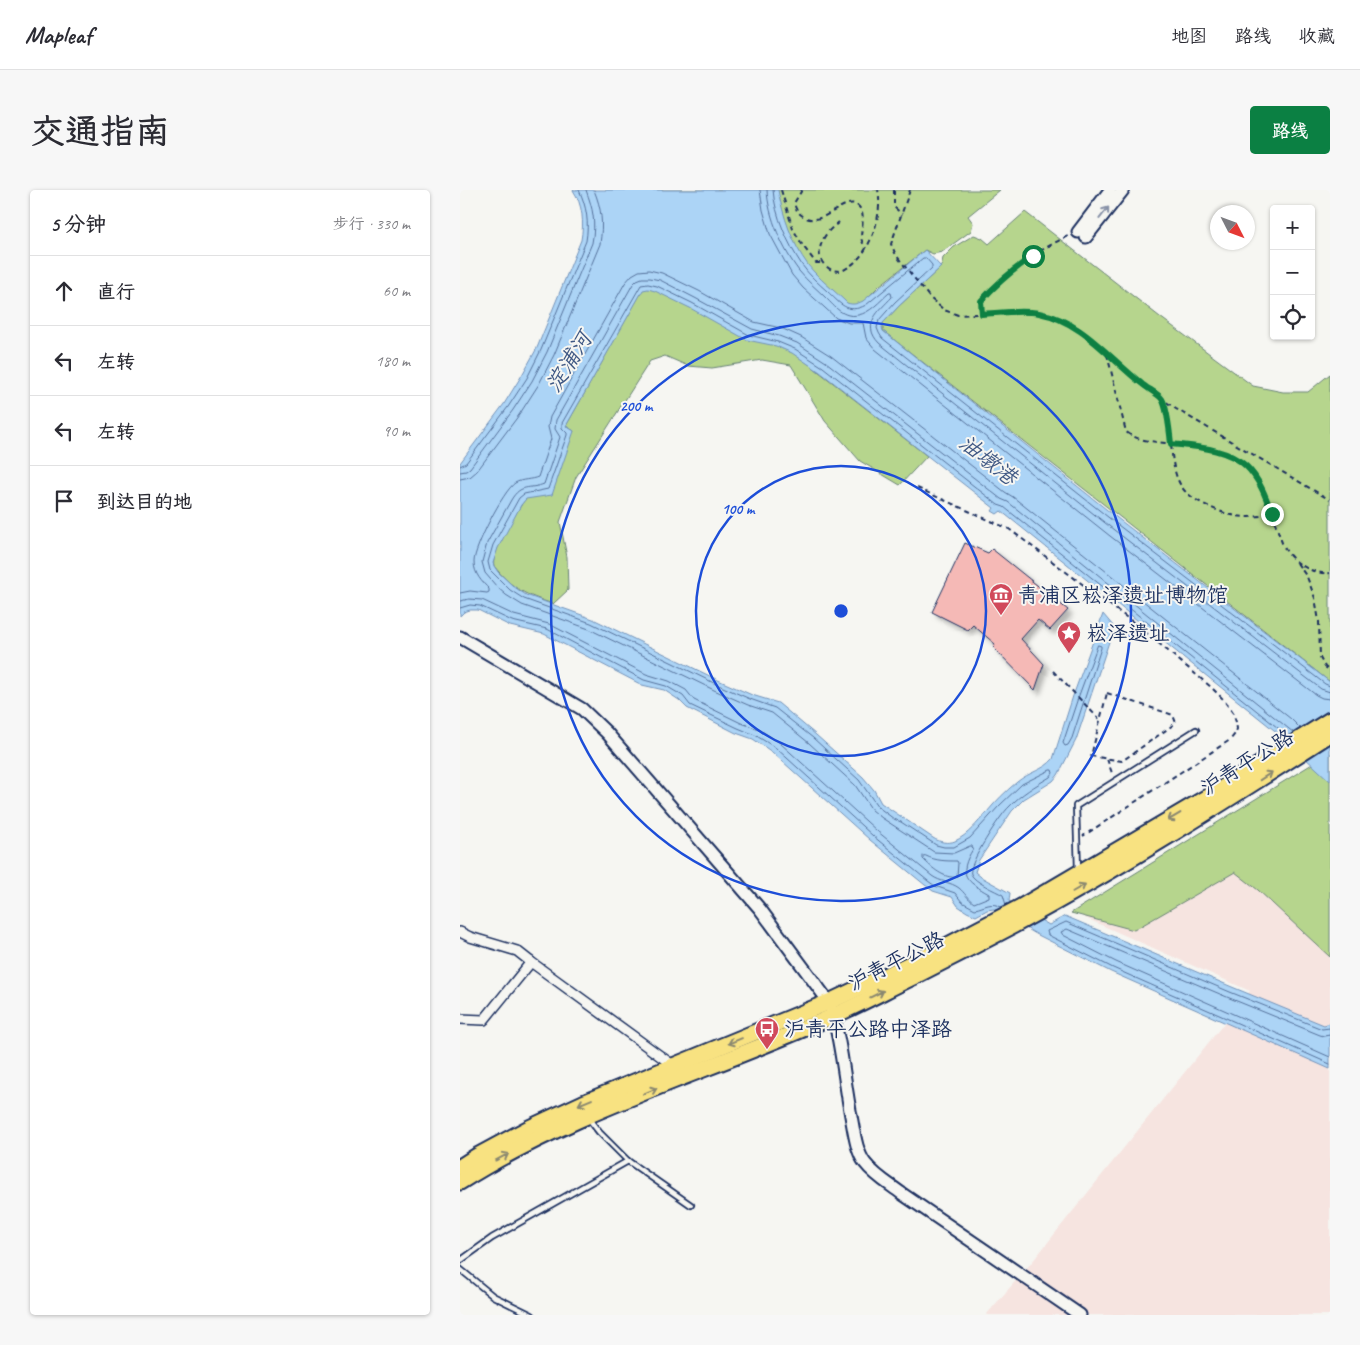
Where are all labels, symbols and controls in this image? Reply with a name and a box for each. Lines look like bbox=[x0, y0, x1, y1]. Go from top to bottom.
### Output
text: Mapleaf bbox=[25, 20, 92, 50]
text: 地图 bbox=[1171, 25, 1207, 47]
text: 路线 bbox=[1235, 25, 1271, 47]
text: 收藏 bbox=[1299, 25, 1335, 47]
button: 路线 bbox=[1250, 106, 1330, 154]
text: 交通指南 bbox=[30, 109, 170, 154]
north arrow bbox=[1210, 205, 1255, 250]
map controls bbox=[1270, 205, 1315, 340]
button: + bbox=[1270, 205, 1315, 250]
one-way arrow bbox=[1099, 207, 1110, 220]
text: 5 分钟 bbox=[50, 211, 106, 237]
text: 步行 · 330 m bbox=[333, 214, 410, 234]
route start bbox=[1022, 245, 1045, 268]
button: − bbox=[1270, 250, 1315, 295]
icon: ahead bbox=[50, 277, 78, 305]
text: 直行 bbox=[97, 280, 135, 304]
text: 60 m bbox=[383, 281, 410, 301]
button: locate bbox=[1270, 295, 1315, 340]
water label: 淀浦河 bbox=[540, 324, 600, 397]
icon: left bbox=[50, 347, 78, 375]
text: 左转 bbox=[97, 350, 135, 374]
text: 180 m bbox=[376, 351, 410, 371]
text: 200 m bbox=[620, 397, 654, 416]
icon: left bbox=[50, 417, 78, 445]
text: 左转 bbox=[97, 420, 135, 444]
text: 90 m bbox=[383, 421, 410, 441]
water label: 油墩港 bbox=[953, 429, 1024, 493]
icon: arrive bbox=[50, 487, 78, 515]
text: 到达目的地 bbox=[97, 490, 192, 514]
text: 100 m bbox=[722, 500, 756, 519]
route end bbox=[1261, 503, 1284, 526]
museum icon: 青浦区崧泽遗址博物馆 bbox=[988, 582, 1014, 616]
place label: 青浦区崧泽遗址博物馆 bbox=[1018, 582, 1228, 608]
centre of rings bbox=[832, 602, 850, 620]
place icon: 崧泽遗址 bbox=[1056, 620, 1082, 654]
place label: 崧泽遗址 bbox=[1086, 620, 1170, 646]
street label: 沪青平公路 bbox=[1196, 723, 1298, 801]
one-way arrow bbox=[1258, 770, 1272, 780]
one-way arrow bbox=[1168, 813, 1182, 823]
one-way arrow bbox=[1072, 883, 1087, 893]
street label: 沪青平公路 bbox=[843, 926, 949, 996]
one-way arrow bbox=[870, 989, 885, 999]
bus stop icon: 沪青平公路中泽路 bbox=[754, 1016, 780, 1050]
place label: 沪青平公路中泽路 bbox=[784, 1016, 952, 1042]
one-way arrow bbox=[728, 1037, 743, 1046]
one-way arrow bbox=[642, 1085, 657, 1095]
one-way arrow bbox=[578, 1098, 593, 1108]
one-way arrow bbox=[494, 1152, 509, 1162]

